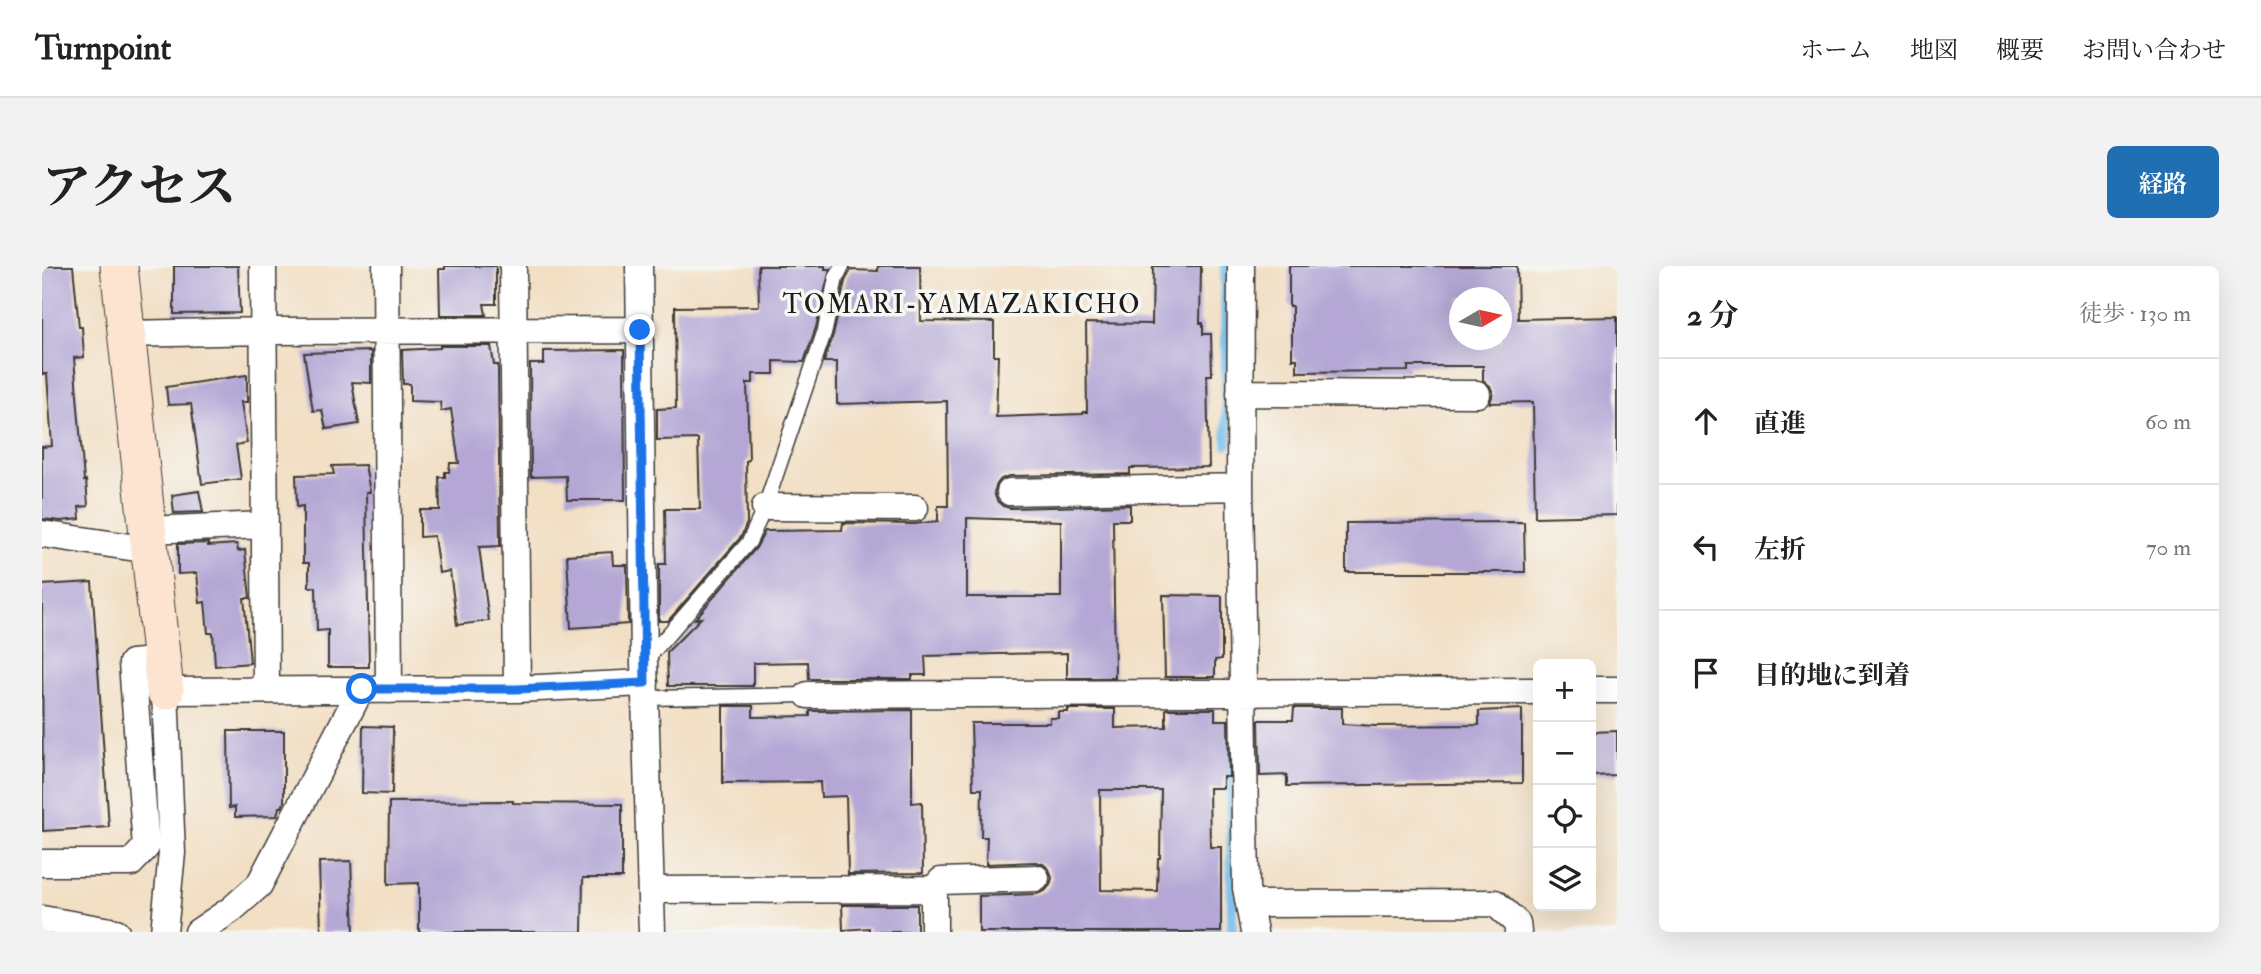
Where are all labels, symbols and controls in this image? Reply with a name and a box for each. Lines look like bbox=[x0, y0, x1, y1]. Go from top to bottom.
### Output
text: Turnpoint bbox=[35, 28, 171, 69]
text: ホーム bbox=[1800, 35, 1872, 66]
text: 地図 bbox=[1910, 35, 1958, 66]
text: 概要 bbox=[1996, 35, 2044, 66]
text: お問い合わせ bbox=[2082, 35, 2226, 66]
button: 経路 bbox=[2107, 146, 2219, 218]
text: アクセス bbox=[42, 157, 237, 218]
north arrow bbox=[1449, 287, 1512, 350]
district label: TOMARI-YAMAZAKICHO bbox=[782, 289, 1142, 321]
text: 2 分 bbox=[1687, 297, 1739, 334]
text: 徒歩 · 130 m bbox=[2079, 299, 2191, 328]
route end bbox=[624, 314, 655, 345]
icon: ahead bbox=[1687, 402, 1725, 440]
text: 60 m bbox=[2145, 407, 2191, 436]
text: 直進 bbox=[1754, 408, 1806, 440]
icon: left bbox=[1687, 528, 1725, 566]
text: 70 m bbox=[2146, 533, 2191, 562]
text: 左折 bbox=[1754, 534, 1806, 566]
icon: arrive bbox=[1687, 654, 1725, 692]
map controls bbox=[1533, 659, 1596, 911]
button: + bbox=[1533, 659, 1596, 722]
text: 目的地に到着 bbox=[1754, 660, 1910, 692]
route start bbox=[346, 673, 377, 704]
button: − bbox=[1533, 722, 1596, 785]
button: locate bbox=[1533, 785, 1596, 848]
button: layers bbox=[1533, 848, 1596, 911]

